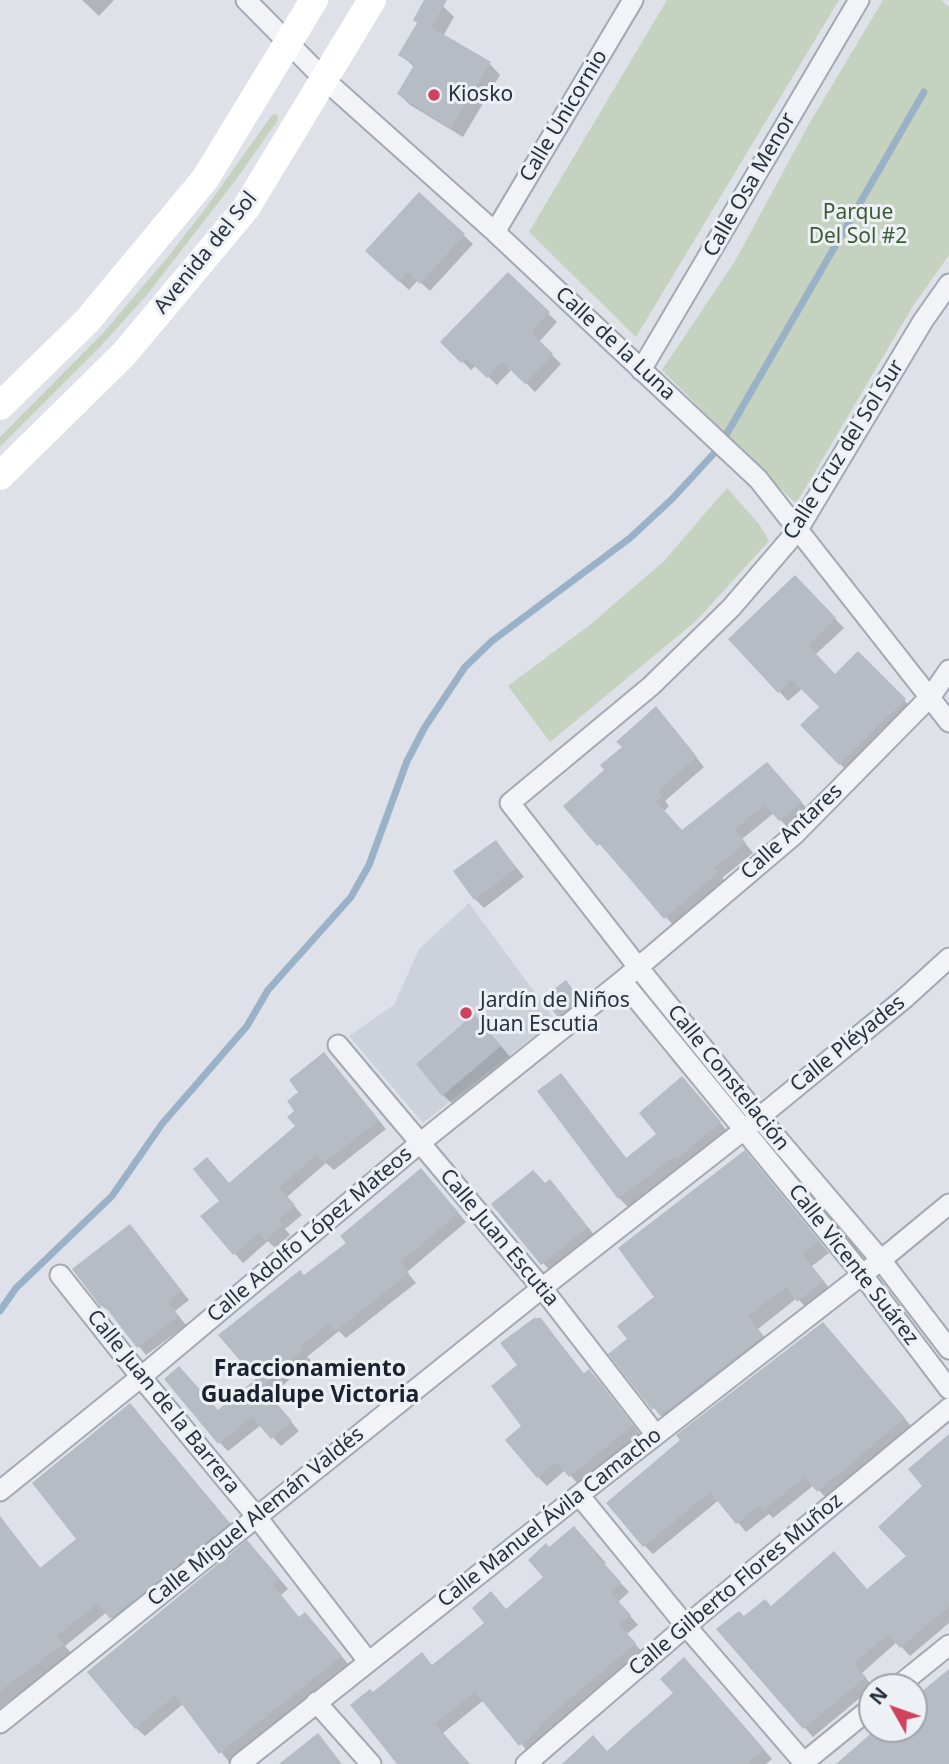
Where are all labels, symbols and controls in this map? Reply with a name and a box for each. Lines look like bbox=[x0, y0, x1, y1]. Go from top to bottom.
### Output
street label: Calle Unicornio bbox=[515, 45, 613, 187]
place label: Kiosko bbox=[448, 82, 513, 108]
marker: Kiosko bbox=[426, 87, 442, 103]
street label: Calle Osa Menor bbox=[699, 108, 801, 262]
street label: Avenida del Sol bbox=[149, 187, 263, 319]
park label: Parque Del Sol #2 bbox=[809, 200, 907, 250]
street label: Calle de la Luna bbox=[550, 282, 680, 406]
street label: Calle Cruz del Sol Sur bbox=[778, 355, 910, 545]
street label: Calle Antares bbox=[736, 779, 848, 885]
place label: Jardín de Niños Juan Escutia bbox=[480, 988, 630, 1038]
street label: Calle Pléyades bbox=[786, 990, 910, 1098]
street label: Calle Constelación bbox=[662, 1000, 794, 1156]
marker: Jardín de Niños Juan Escutia bbox=[458, 1005, 474, 1021]
street label: Calle Adolfo López Mateos bbox=[202, 1142, 418, 1328]
street label: Calle Juan Escutia bbox=[434, 1164, 564, 1312]
street label: Calle Vicente Suárez bbox=[782, 1180, 924, 1350]
street label: Calle Juan de la Barrera bbox=[81, 1305, 245, 1499]
district label: Fraccionamiento Guadalupe Victoria bbox=[201, 1355, 419, 1409]
street label: Calle Miguel Alemán Valdés bbox=[143, 1422, 369, 1612]
street label: Calle Manuel Ávila Camacho bbox=[433, 1423, 667, 1613]
street label: Calle Gilberto Flores Muñoz bbox=[624, 1488, 848, 1682]
north arrow bbox=[858, 1673, 928, 1743]
text: N bbox=[864, 1682, 893, 1710]

